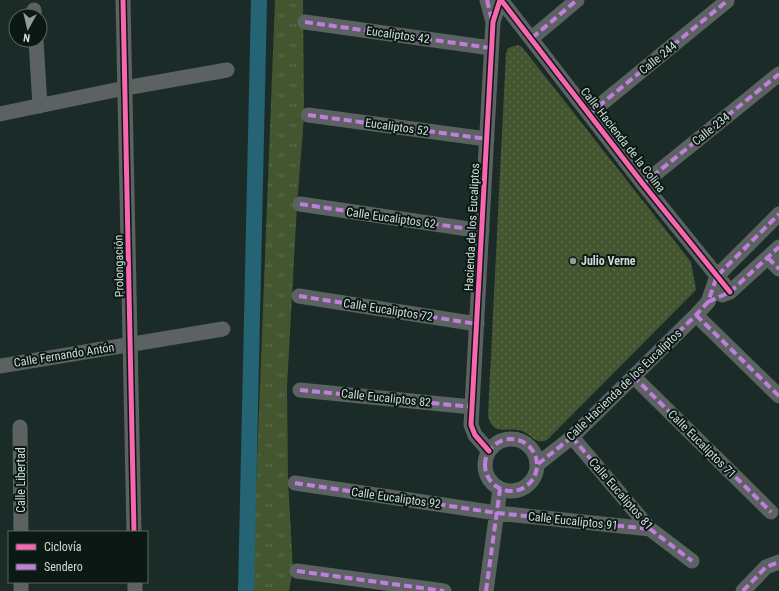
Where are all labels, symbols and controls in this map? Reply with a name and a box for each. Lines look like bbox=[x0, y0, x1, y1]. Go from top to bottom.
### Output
north arrow bbox=[8, 8, 48, 48]
street label: Eucaliptos 42 bbox=[365, 24, 431, 46]
text: N bbox=[22, 30, 31, 44]
street label: Calle 244 bbox=[636, 39, 680, 77]
street label: Calle Hacienda de la Colina bbox=[578, 85, 668, 195]
street label: Calle 234 bbox=[689, 110, 733, 148]
street label: Eucaliptos 52 bbox=[364, 116, 430, 138]
street label: Hacienda de los Eucaliptos bbox=[462, 163, 482, 291]
street label: Calle Eucaliptos 62 bbox=[345, 205, 437, 231]
street label: Prolongación bbox=[111, 234, 127, 297]
place label: Julio Verne bbox=[581, 254, 636, 268]
marker: Julio Verne bbox=[568, 256, 578, 266]
street label: Calle Eucaliptos 72 bbox=[342, 296, 434, 324]
street label: Calle Hacienda de los Eucaliptos bbox=[564, 326, 684, 444]
street label: Calle Fernando Antón bbox=[13, 340, 115, 370]
street label: Calle Eucaliptos 82 bbox=[340, 386, 432, 410]
street label: Calle Eucaliptos 71 bbox=[665, 407, 739, 481]
street label: Calle Libertad bbox=[14, 447, 28, 513]
street label: Calle Eucaliptos 81 bbox=[586, 455, 656, 533]
street label: Calle Eucaliptos 92 bbox=[350, 485, 442, 511]
street label: Calle Eucaliptos 91 bbox=[527, 509, 619, 533]
legend bbox=[8, 531, 148, 583]
text: Ciclovía bbox=[44, 540, 82, 554]
text: Sendero bbox=[44, 560, 83, 574]

